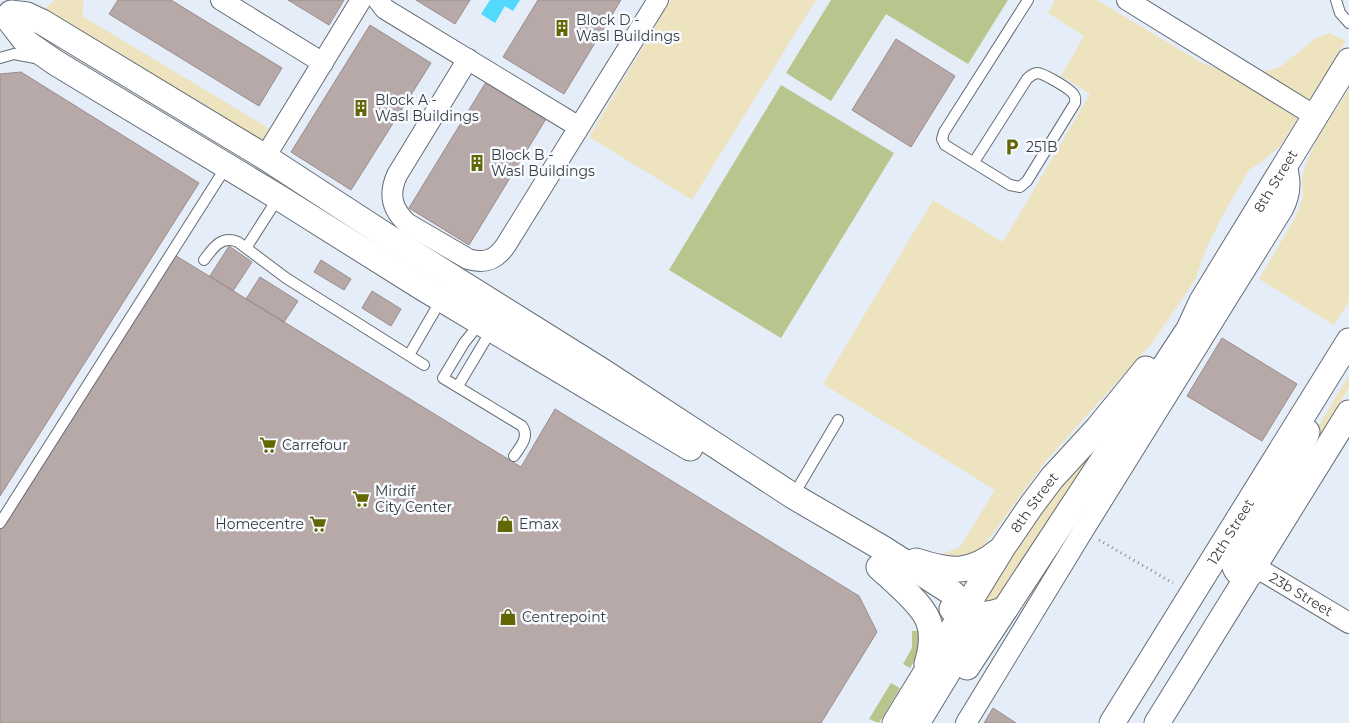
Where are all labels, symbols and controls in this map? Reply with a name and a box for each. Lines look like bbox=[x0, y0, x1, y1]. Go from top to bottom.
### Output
place label: Block D - Wasl Buildings bbox=[576, 11, 680, 45]
building icon: Block D - Wasl Buildings bbox=[552, 18, 572, 38]
place label: Block A - Wasl Buildings bbox=[375, 91, 479, 125]
building icon: Block A - Wasl Buildings bbox=[351, 98, 371, 118]
parking icon: 251B bbox=[1002, 137, 1022, 157]
place label: 251B bbox=[1026, 138, 1058, 156]
place label: Block B - Wasl Buildings bbox=[491, 146, 595, 180]
street label: 8th Street bbox=[1250, 146, 1302, 216]
building icon: Block B - Wasl Buildings bbox=[467, 153, 487, 173]
supermarket icon: Carrefour bbox=[258, 435, 278, 455]
place label: Carrefour bbox=[282, 436, 348, 454]
street label: 8th Street bbox=[1007, 468, 1062, 536]
place label: Mirdif City Center bbox=[375, 482, 452, 516]
supermarket icon: Mirdif City Center bbox=[351, 489, 371, 509]
street label: 12th Street bbox=[1203, 495, 1258, 568]
supermarket icon: Homecentre bbox=[308, 514, 328, 534]
shop icon: Emax bbox=[495, 514, 515, 534]
place label: Homecentre bbox=[215, 515, 304, 533]
place label: Emax bbox=[519, 515, 559, 533]
street label: 23b Street bbox=[1266, 568, 1337, 621]
shop icon: Centrepoint bbox=[498, 607, 518, 627]
place label: Centrepoint bbox=[522, 608, 607, 626]

